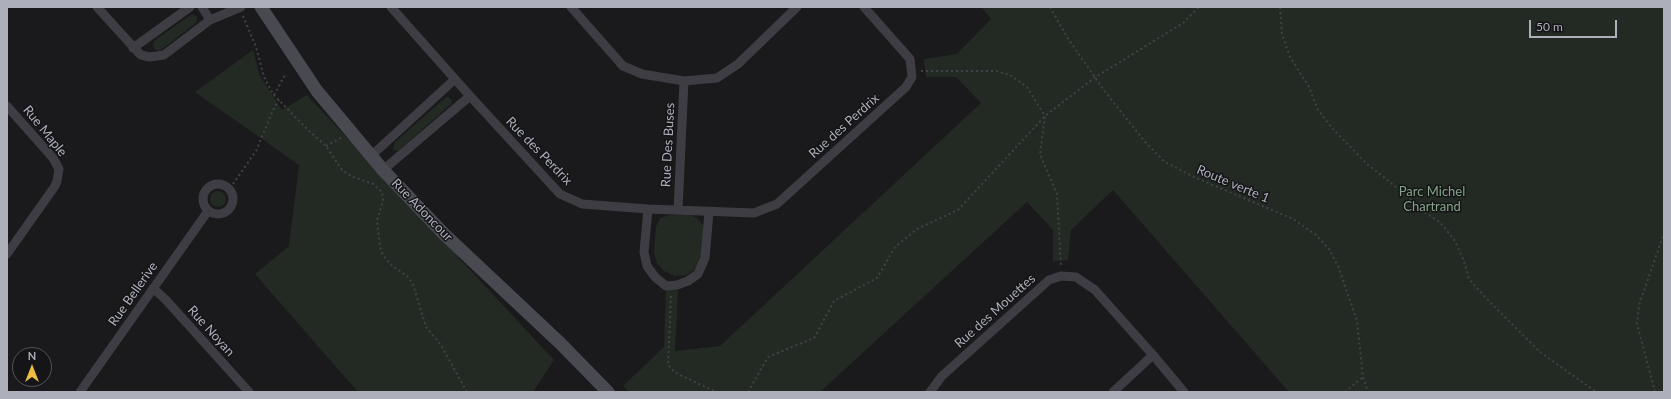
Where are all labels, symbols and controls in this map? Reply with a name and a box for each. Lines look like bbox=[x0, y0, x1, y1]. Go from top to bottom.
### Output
scale bar bbox=[1531, 12, 1619, 38]
text: 50 m bbox=[1536, 19, 1563, 34]
street label: Rue des Perdrix bbox=[806, 90, 882, 162]
street label: Rue Maple bbox=[20, 102, 70, 160]
street label: Rue Des Buses bbox=[658, 102, 678, 188]
street label: Rue des Perdrix bbox=[503, 114, 575, 188]
street label: Route verte 1 bbox=[1194, 162, 1272, 206]
street label: Rue Adoncour bbox=[388, 175, 456, 245]
park label: Parc Michel Chartrand bbox=[1399, 184, 1465, 215]
street label: Rue Bellerive bbox=[105, 259, 161, 329]
street label: Rue des Mouettes bbox=[951, 271, 1039, 351]
street label: Rue Noyan bbox=[184, 303, 238, 359]
north arrow bbox=[12, 347, 52, 387]
text: N bbox=[28, 349, 36, 362]

